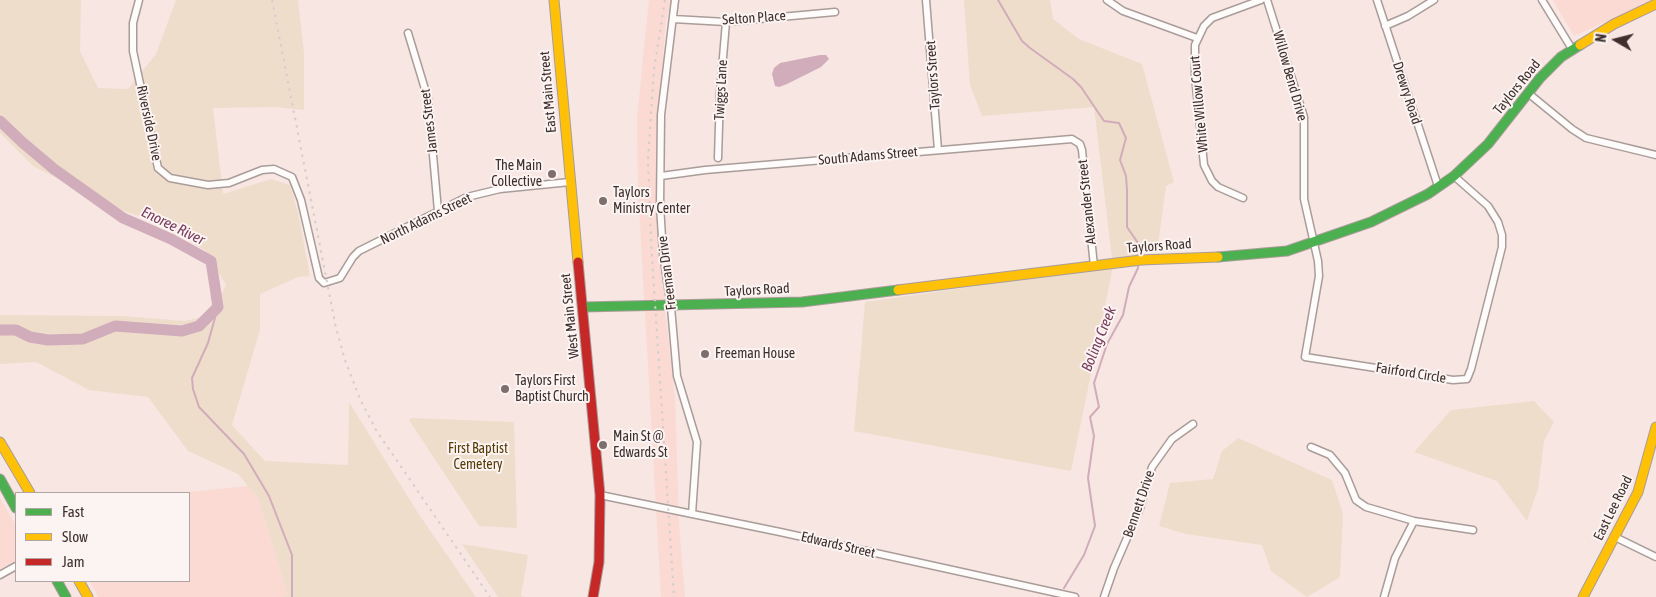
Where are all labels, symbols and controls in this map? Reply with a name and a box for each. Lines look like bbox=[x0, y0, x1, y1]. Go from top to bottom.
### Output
street label: Selton Place bbox=[722, 7, 786, 29]
north arrow bbox=[1591, 15, 1641, 65]
street label: Willow Bend Drive bbox=[1269, 29, 1311, 123]
text: N bbox=[1593, 33, 1610, 43]
street label: Taylors Street bbox=[922, 40, 944, 110]
street label: East Main Street bbox=[536, 50, 560, 134]
street label: White Willow Court bbox=[1186, 55, 1212, 153]
street label: Taylors Road bbox=[1490, 56, 1544, 118]
street label: Twiggs Lane bbox=[711, 59, 731, 121]
street label: Drewry Road bbox=[1389, 59, 1425, 127]
street label: Riverside Drive bbox=[133, 84, 165, 162]
street label: James Street bbox=[417, 88, 441, 154]
street label: South Adams Street bbox=[818, 143, 918, 169]
place label: The Main Collective bbox=[491, 158, 542, 190]
street label: Alexander Street bbox=[1074, 159, 1100, 245]
marker: The Main Collective bbox=[546, 168, 558, 180]
place label: Taylors Ministry Center bbox=[613, 185, 690, 218]
street label: North Adams Street bbox=[378, 190, 474, 248]
marker: Taylors Ministry Center bbox=[597, 195, 609, 207]
water label: Enoree River bbox=[138, 203, 208, 249]
street label: Freeman Drive bbox=[654, 235, 680, 311]
street label: Taylors Road bbox=[1126, 235, 1192, 257]
street label: West Main Street bbox=[557, 273, 583, 359]
street label: Taylors Road bbox=[724, 280, 790, 300]
water label: Boling Creek bbox=[1078, 304, 1120, 374]
place label: Freeman House bbox=[715, 346, 795, 362]
marker: Freeman House bbox=[699, 348, 711, 360]
street label: Fairford Circle bbox=[1375, 359, 1447, 387]
place label: Taylors First Baptist Church bbox=[515, 373, 589, 406]
marker: Taylors First Baptist Church bbox=[499, 383, 511, 395]
place label: Main St @ Edwards St bbox=[613, 429, 668, 462]
marker: Main St @ Edwards St bbox=[597, 439, 609, 451]
park label: First Baptist Cemetery bbox=[448, 441, 508, 474]
street label: Bennett Drive bbox=[1120, 468, 1158, 540]
street label: East Lee Road bbox=[1590, 473, 1636, 543]
legend bbox=[15, 492, 190, 582]
text: Fast bbox=[62, 503, 84, 520]
text: Slow bbox=[62, 528, 88, 545]
street label: Edwards Street bbox=[799, 528, 877, 562]
text: Jam bbox=[62, 553, 85, 570]

